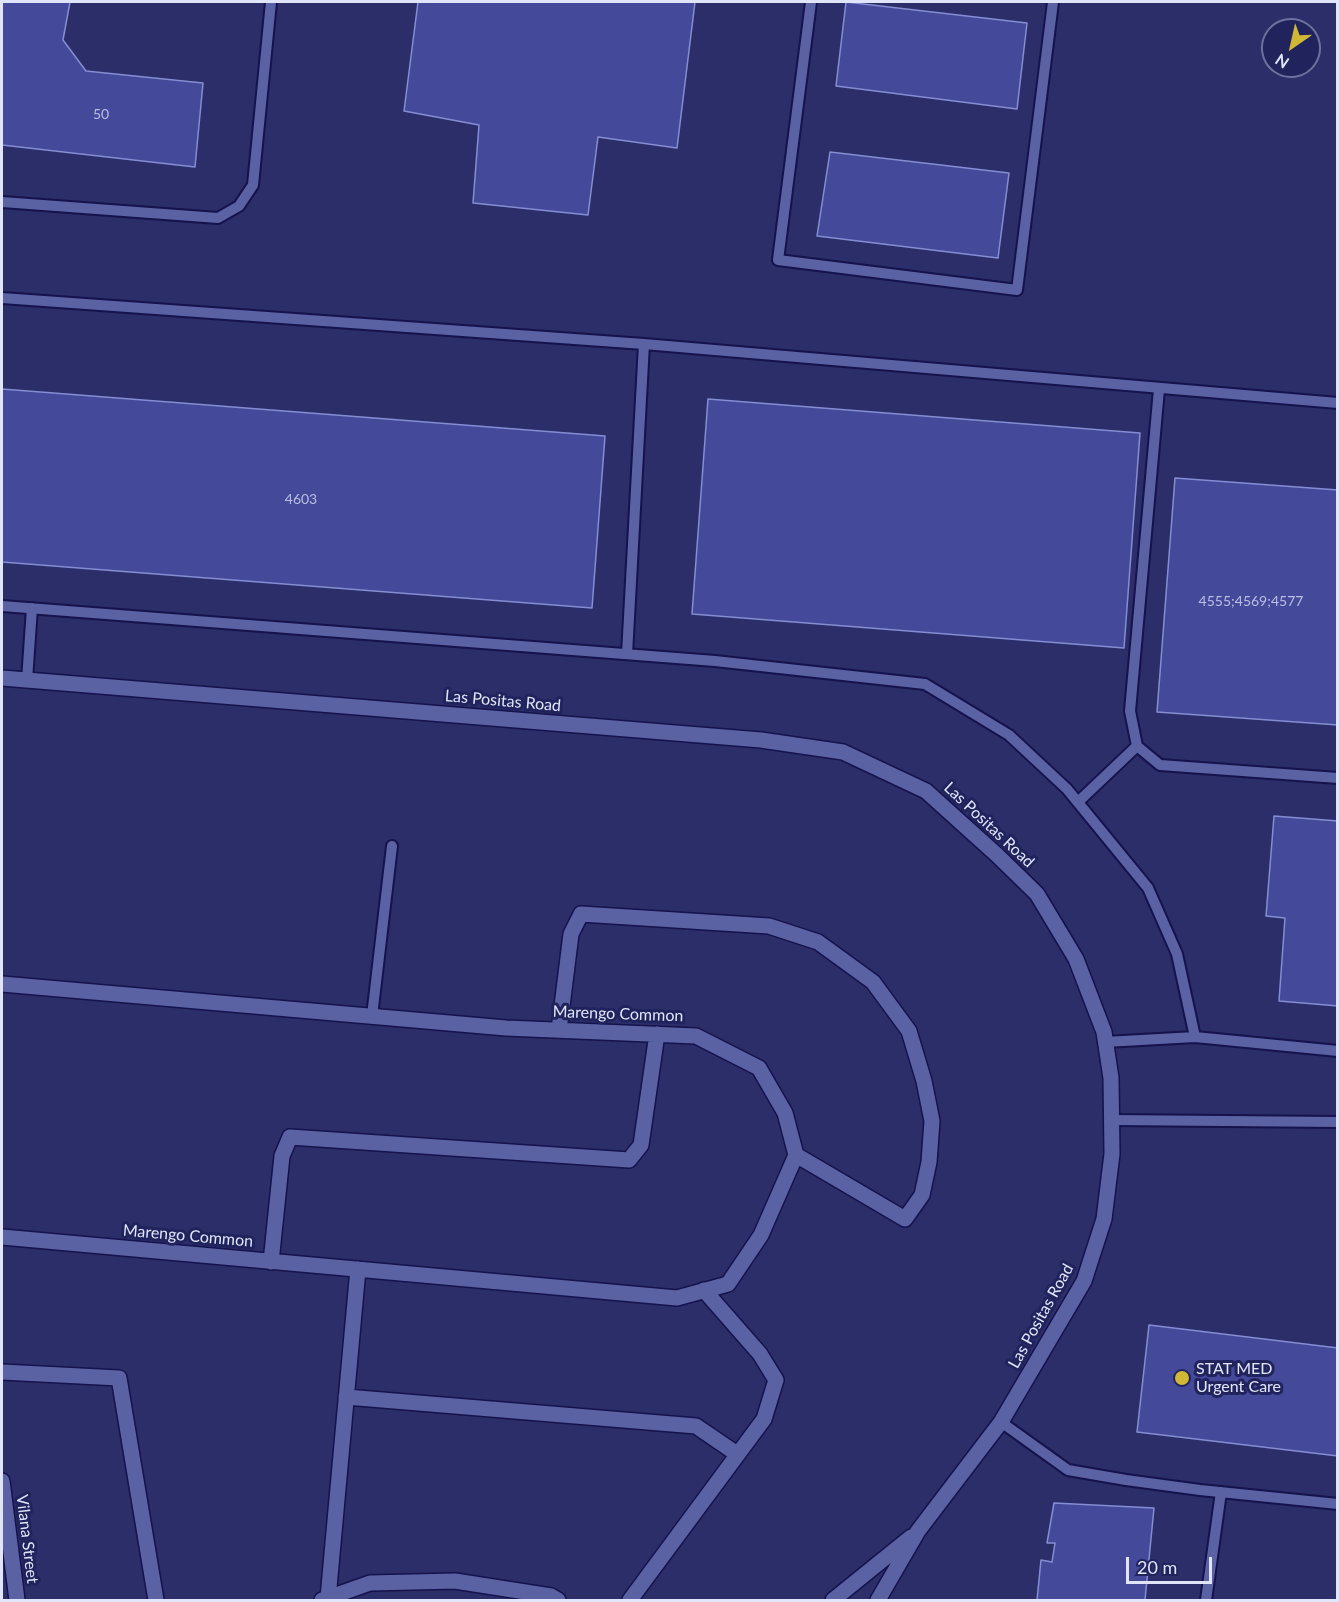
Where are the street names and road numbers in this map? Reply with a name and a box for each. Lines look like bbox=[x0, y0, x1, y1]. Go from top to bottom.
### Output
street label: Las Positas Road bbox=[444, 686, 562, 716]
street label: Las Positas Road bbox=[940, 778, 1038, 872]
street label: Marengo Common bbox=[552, 1002, 684, 1026]
street label: Marengo Common bbox=[122, 1221, 254, 1251]
street label: Las Positas Road bbox=[1004, 1260, 1078, 1372]
street label: Vilana Street bbox=[12, 1493, 42, 1585]

